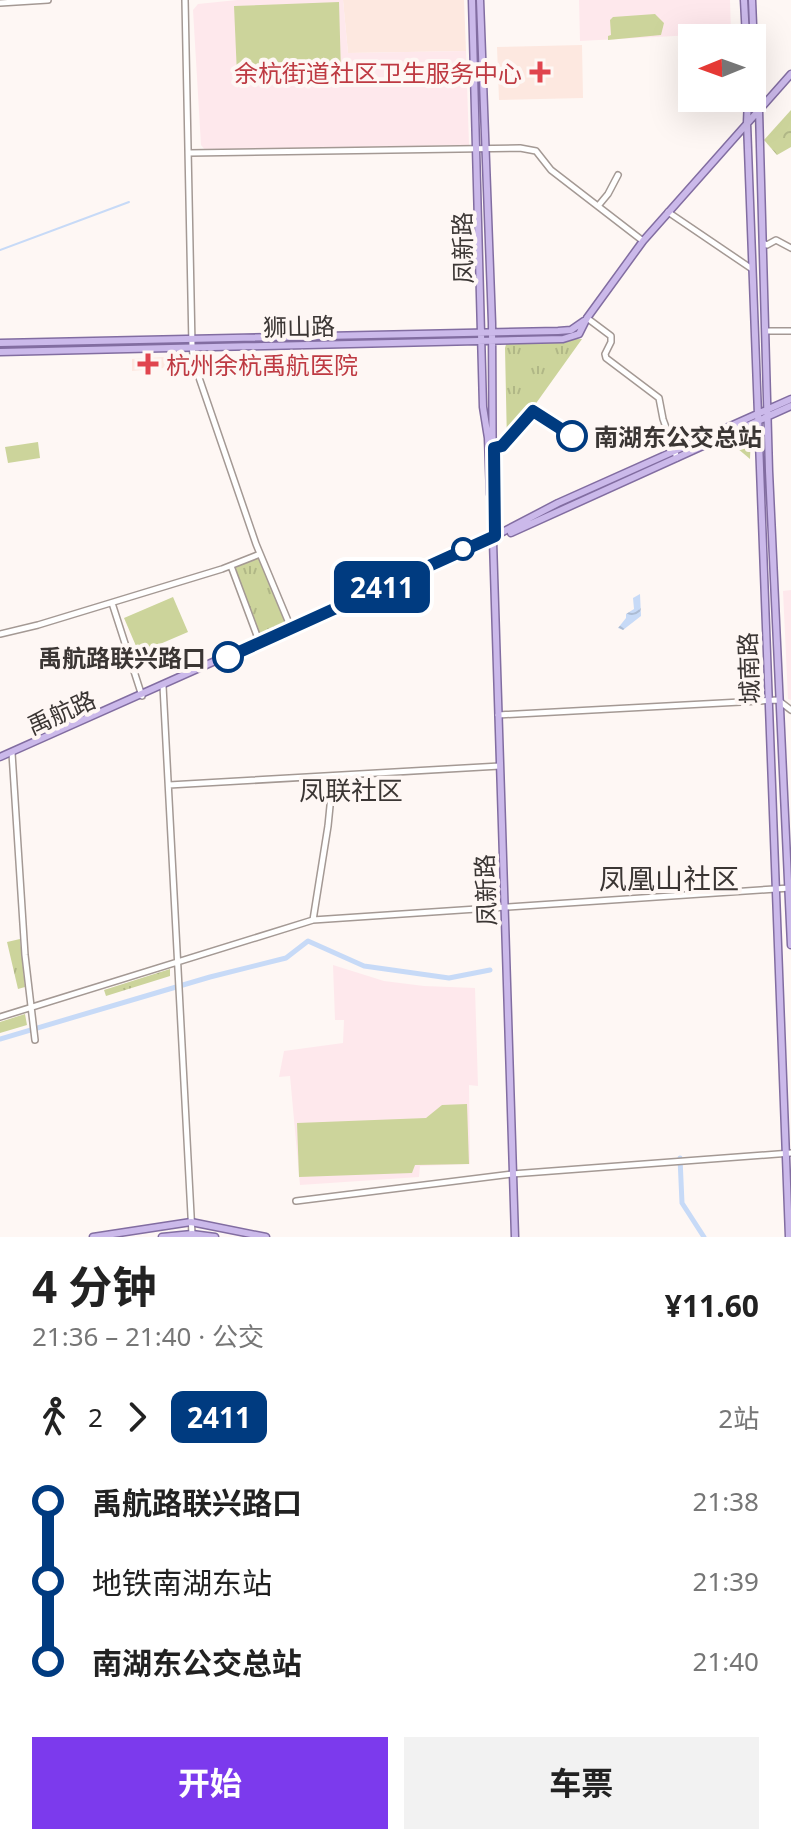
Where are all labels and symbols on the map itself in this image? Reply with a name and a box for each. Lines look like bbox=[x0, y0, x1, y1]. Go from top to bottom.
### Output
north arrow bbox=[678, 24, 766, 112]
place label: 余杭街道社区卫生服务中心 bbox=[234, 56, 522, 89]
marker: 余杭街道社区卫生服务中心 bbox=[529, 61, 551, 83]
street label: 凤新路 bbox=[445, 212, 479, 284]
street label: 狮山路 bbox=[263, 309, 335, 343]
place label: 杭州余杭禹航医院 bbox=[166, 348, 358, 381]
marker: 杭州余杭禹航医院 bbox=[137, 353, 159, 375]
place label: 南湖东公交总站 bbox=[594, 420, 762, 453]
marker: 南湖东公交总站 bbox=[557, 421, 587, 451]
unlabelled marker bbox=[452, 538, 474, 560]
line badge: 2411 bbox=[326, 561, 438, 613]
street label: 城南路 bbox=[730, 631, 766, 705]
place label: 禹航路联兴路口 bbox=[38, 641, 206, 674]
marker: 禹航路联兴路口 bbox=[213, 642, 243, 672]
street label: 禹航路 bbox=[21, 682, 101, 742]
district label: 凤联社区 bbox=[299, 772, 403, 808]
street label: 凤新路 bbox=[467, 853, 503, 927]
district label: 凤凰山社区 bbox=[599, 859, 739, 897]

